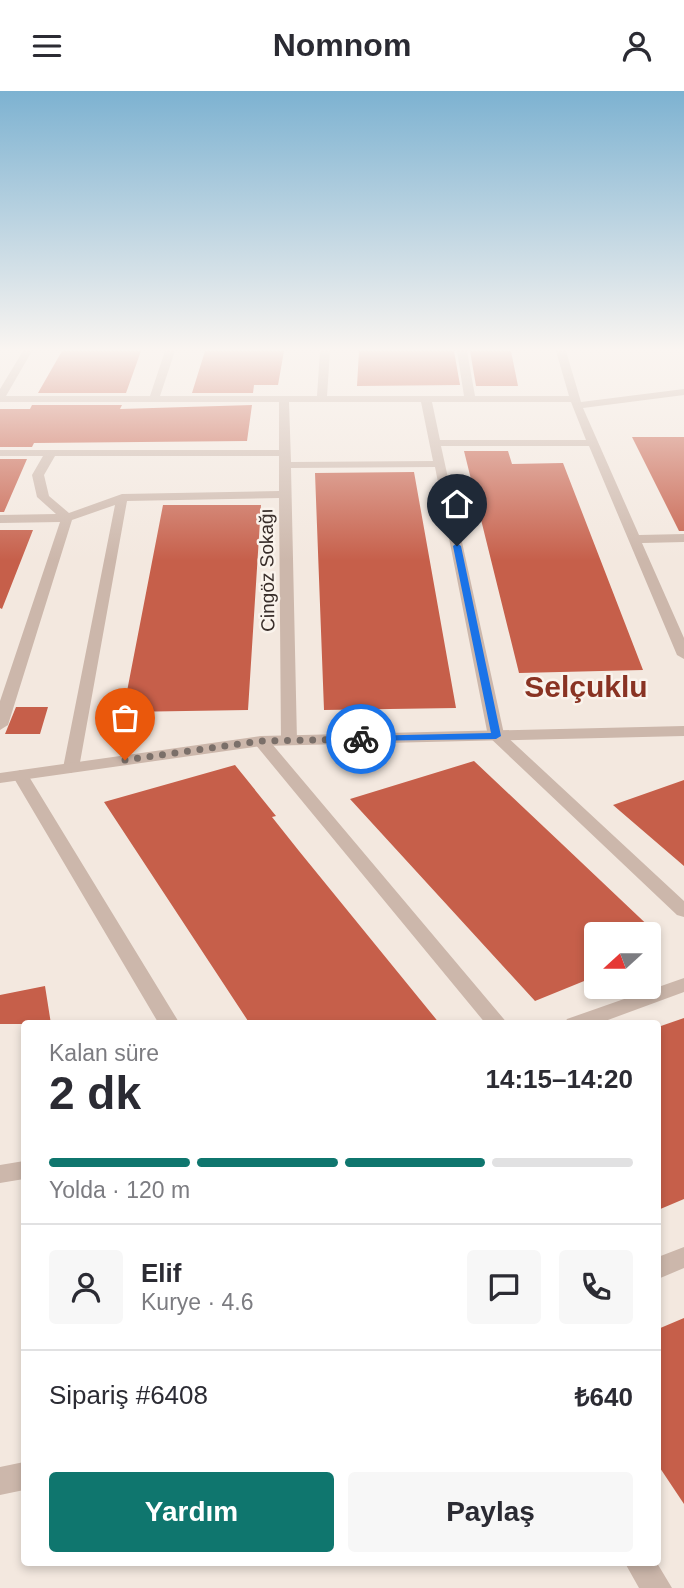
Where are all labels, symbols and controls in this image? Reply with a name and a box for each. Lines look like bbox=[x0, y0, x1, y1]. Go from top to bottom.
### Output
icon: menu bbox=[28, 27, 66, 65]
text: Nomnom bbox=[273, 27, 411, 63]
icon: person bbox=[618, 27, 656, 65]
pin bbox=[427, 474, 487, 546]
icon: home bbox=[438, 485, 476, 523]
street label: Cingöz Sokağı bbox=[255, 508, 279, 632]
district label: Selçuklu bbox=[524, 670, 648, 703]
pin bbox=[95, 688, 155, 760]
icon: bag bbox=[106, 699, 144, 737]
courier bbox=[326, 704, 396, 774]
icon: bike bbox=[342, 720, 380, 758]
north arrow bbox=[584, 922, 662, 999]
map controls bbox=[584, 922, 661, 999]
text: Kalan süre bbox=[49, 1040, 159, 1066]
text: 14:15–14:20 bbox=[486, 1064, 633, 1094]
text: 2 dk bbox=[49, 1067, 141, 1119]
text: Yolda · 120 m bbox=[49, 1177, 190, 1203]
button: person bbox=[49, 1250, 123, 1324]
button: chat bbox=[467, 1250, 541, 1324]
button: phone bbox=[559, 1250, 633, 1324]
text: Elif bbox=[141, 1258, 181, 1288]
text: Kurye · 4.6 bbox=[141, 1289, 254, 1315]
text: Sipariş #6408 bbox=[49, 1380, 208, 1410]
text: ₺640 bbox=[575, 1382, 633, 1412]
button: Yardım bbox=[49, 1472, 334, 1552]
button: Paylaş bbox=[348, 1472, 633, 1552]

